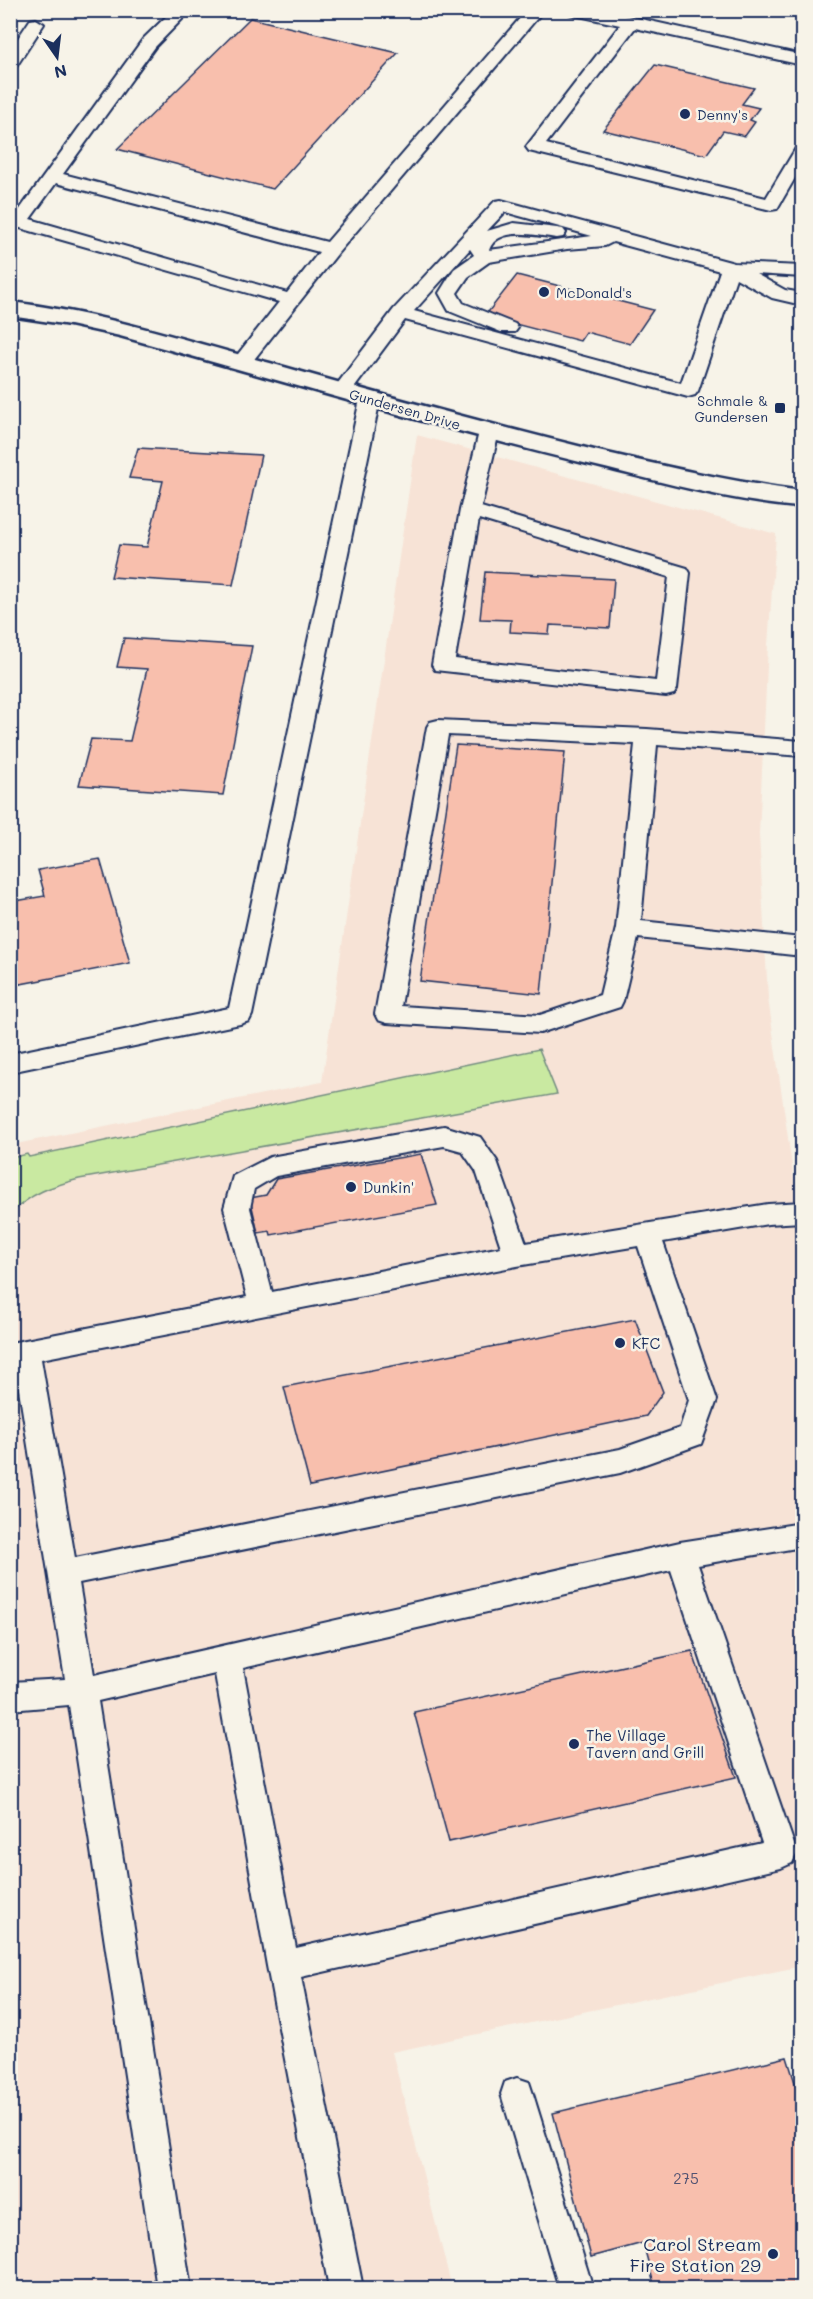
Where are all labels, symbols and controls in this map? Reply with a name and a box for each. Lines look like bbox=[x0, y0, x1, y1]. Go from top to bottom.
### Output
north arrow bbox=[27, 27, 87, 87]
text: N bbox=[52, 60, 69, 84]
place label: Denny's bbox=[697, 105, 748, 124]
marker: Denny's bbox=[678, 107, 692, 121]
place label: McDonald's bbox=[556, 283, 632, 302]
marker: McDonald's bbox=[537, 285, 551, 299]
street label: Gundersen Drive bbox=[347, 384, 463, 434]
place label: Schmale & Gundersen bbox=[694, 391, 768, 426]
marker: Schmale & Gundersen bbox=[773, 401, 787, 415]
place label: Dunkin' bbox=[363, 1177, 414, 1197]
marker: Dunkin' bbox=[344, 1180, 358, 1194]
place label: KFC bbox=[632, 1333, 660, 1353]
marker: KFC bbox=[613, 1336, 627, 1350]
place label: The Village Tavern and Grill bbox=[586, 1725, 704, 1762]
marker: The Village Tavern and Grill bbox=[567, 1737, 581, 1751]
house number: 275 bbox=[673, 2168, 699, 2188]
place label: Carol Stream Fire Station 29 bbox=[630, 2232, 761, 2277]
marker: Carol Stream Fire Station 29 bbox=[766, 2247, 780, 2261]

